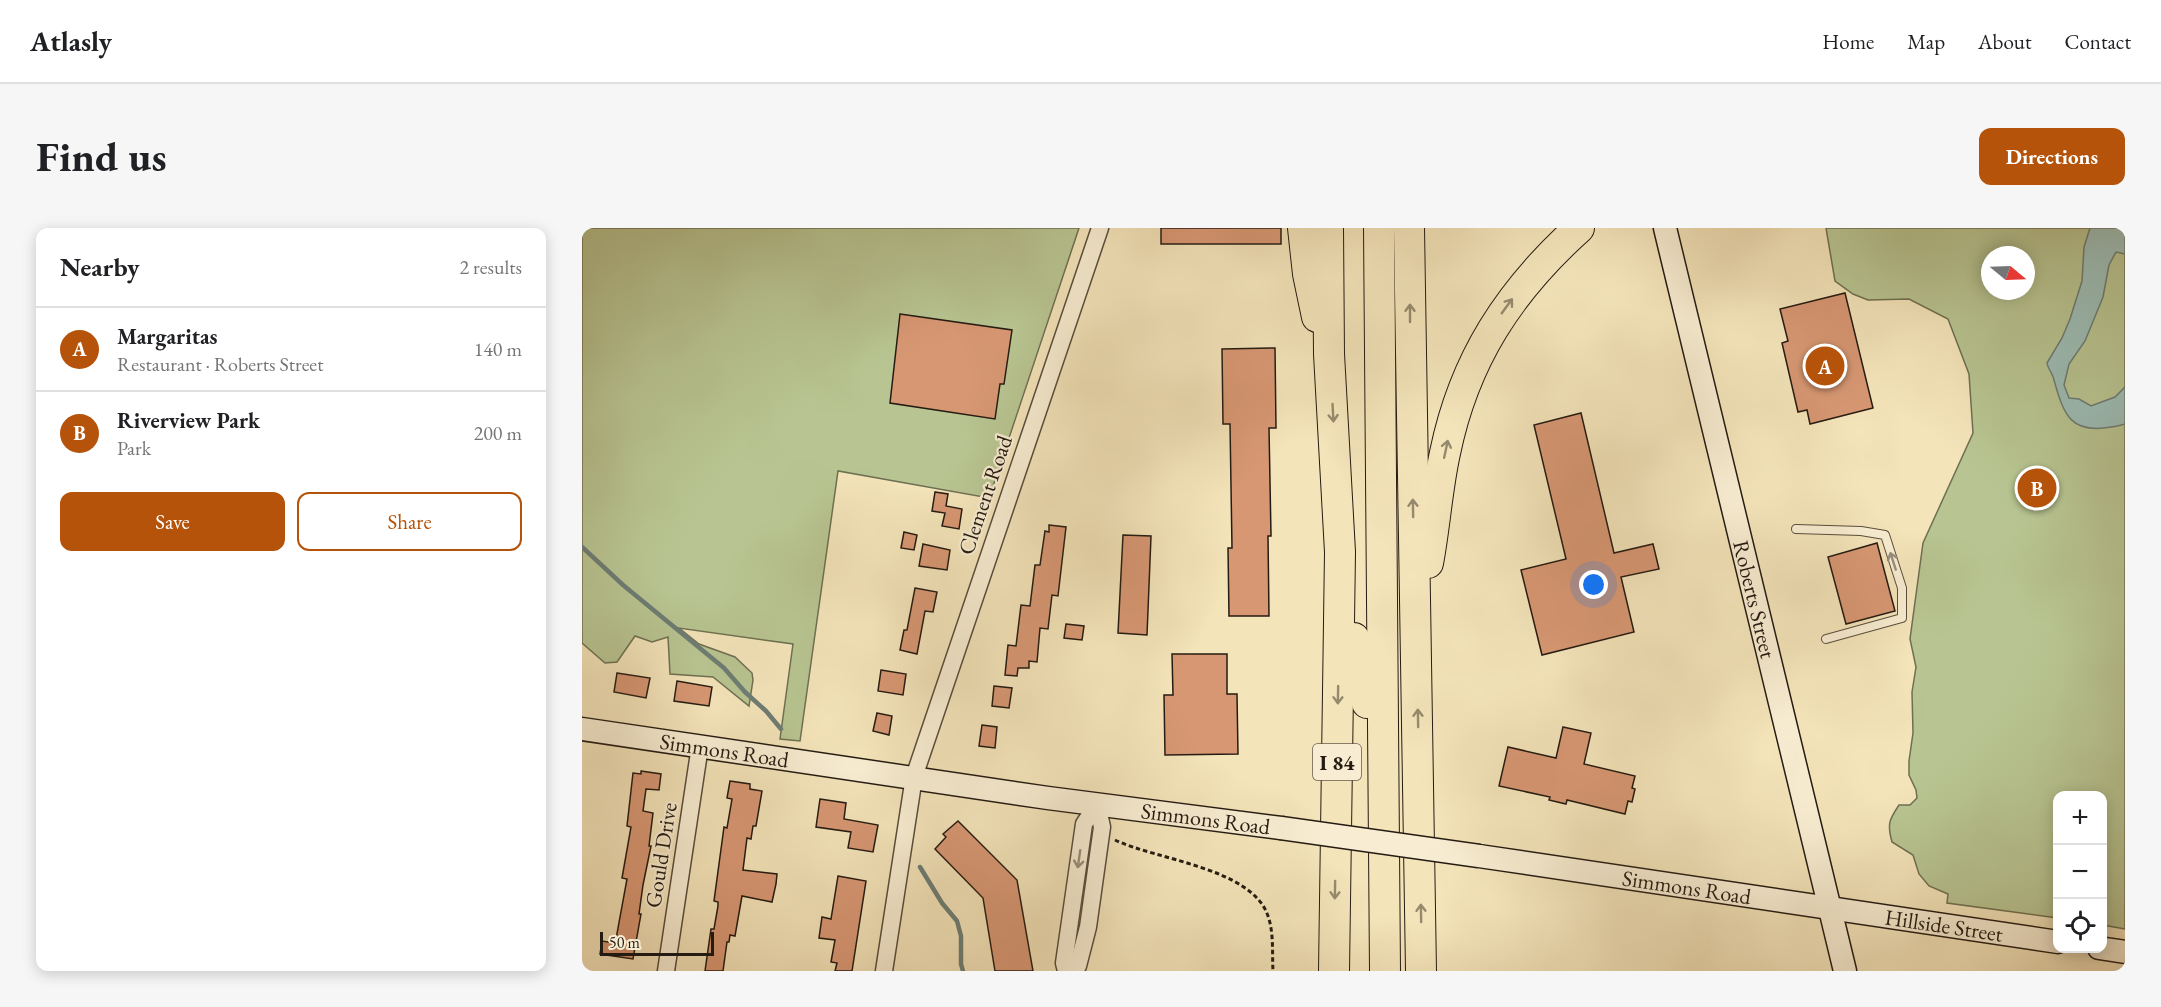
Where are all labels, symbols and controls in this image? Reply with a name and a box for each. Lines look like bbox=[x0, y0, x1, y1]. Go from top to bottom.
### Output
text: Atlasly bbox=[30, 23, 112, 59]
text: Home bbox=[1822, 28, 1874, 55]
text: Map bbox=[1907, 28, 1945, 55]
text: About bbox=[1978, 28, 2031, 55]
text: Contact bbox=[2064, 28, 2131, 55]
button: Directions bbox=[1979, 128, 2125, 185]
text: Find us bbox=[36, 129, 167, 184]
north arrow bbox=[1981, 246, 2035, 300]
text: Nearby bbox=[60, 250, 140, 284]
text: 2 results bbox=[459, 254, 522, 280]
one-way arrow bbox=[1501, 299, 1513, 315]
one-way arrow bbox=[1404, 304, 1416, 324]
text: Margaritas bbox=[117, 322, 218, 351]
text: A bbox=[72, 336, 87, 362]
text: 140 m bbox=[474, 336, 522, 362]
pin: A bbox=[1806, 344, 1844, 388]
text: Restaurant · Roberts Street bbox=[117, 351, 323, 377]
one-way arrow bbox=[1327, 402, 1338, 422]
text: Riverview Park bbox=[117, 406, 260, 435]
text: B bbox=[73, 420, 86, 446]
text: 200 m bbox=[474, 420, 522, 446]
street label: Clement Road bbox=[951, 431, 1019, 558]
text: Park bbox=[117, 435, 151, 461]
one-way arrow bbox=[1441, 439, 1452, 459]
pin: B bbox=[2018, 466, 2056, 510]
button: Save bbox=[60, 492, 285, 551]
button: Share bbox=[297, 492, 522, 551]
one-way arrow bbox=[1407, 499, 1419, 519]
street label: Roberts Street bbox=[1727, 537, 1783, 661]
one-way arrow bbox=[1887, 552, 1898, 571]
your location bbox=[1579, 570, 1608, 599]
one-way arrow bbox=[1332, 684, 1344, 704]
one-way arrow bbox=[1412, 708, 1423, 728]
street label: Simmons Road bbox=[658, 726, 792, 774]
road number: I 84 bbox=[1313, 744, 1361, 780]
map controls bbox=[2053, 791, 2107, 953]
button: + bbox=[2053, 791, 2107, 845]
street label: Simmons Road bbox=[1139, 796, 1273, 841]
street label: Gould Drive bbox=[638, 800, 684, 910]
button: − bbox=[2053, 845, 2107, 899]
one-way arrow bbox=[1074, 849, 1085, 868]
street label: Simmons Road bbox=[1620, 863, 1754, 911]
one-way arrow bbox=[1329, 879, 1341, 899]
button: locate bbox=[2053, 899, 2107, 953]
street label: Hillside Street bbox=[1883, 902, 2005, 948]
one-way arrow bbox=[1415, 903, 1427, 923]
scale bar bbox=[600, 929, 714, 956]
text: 50 m bbox=[609, 932, 640, 953]

